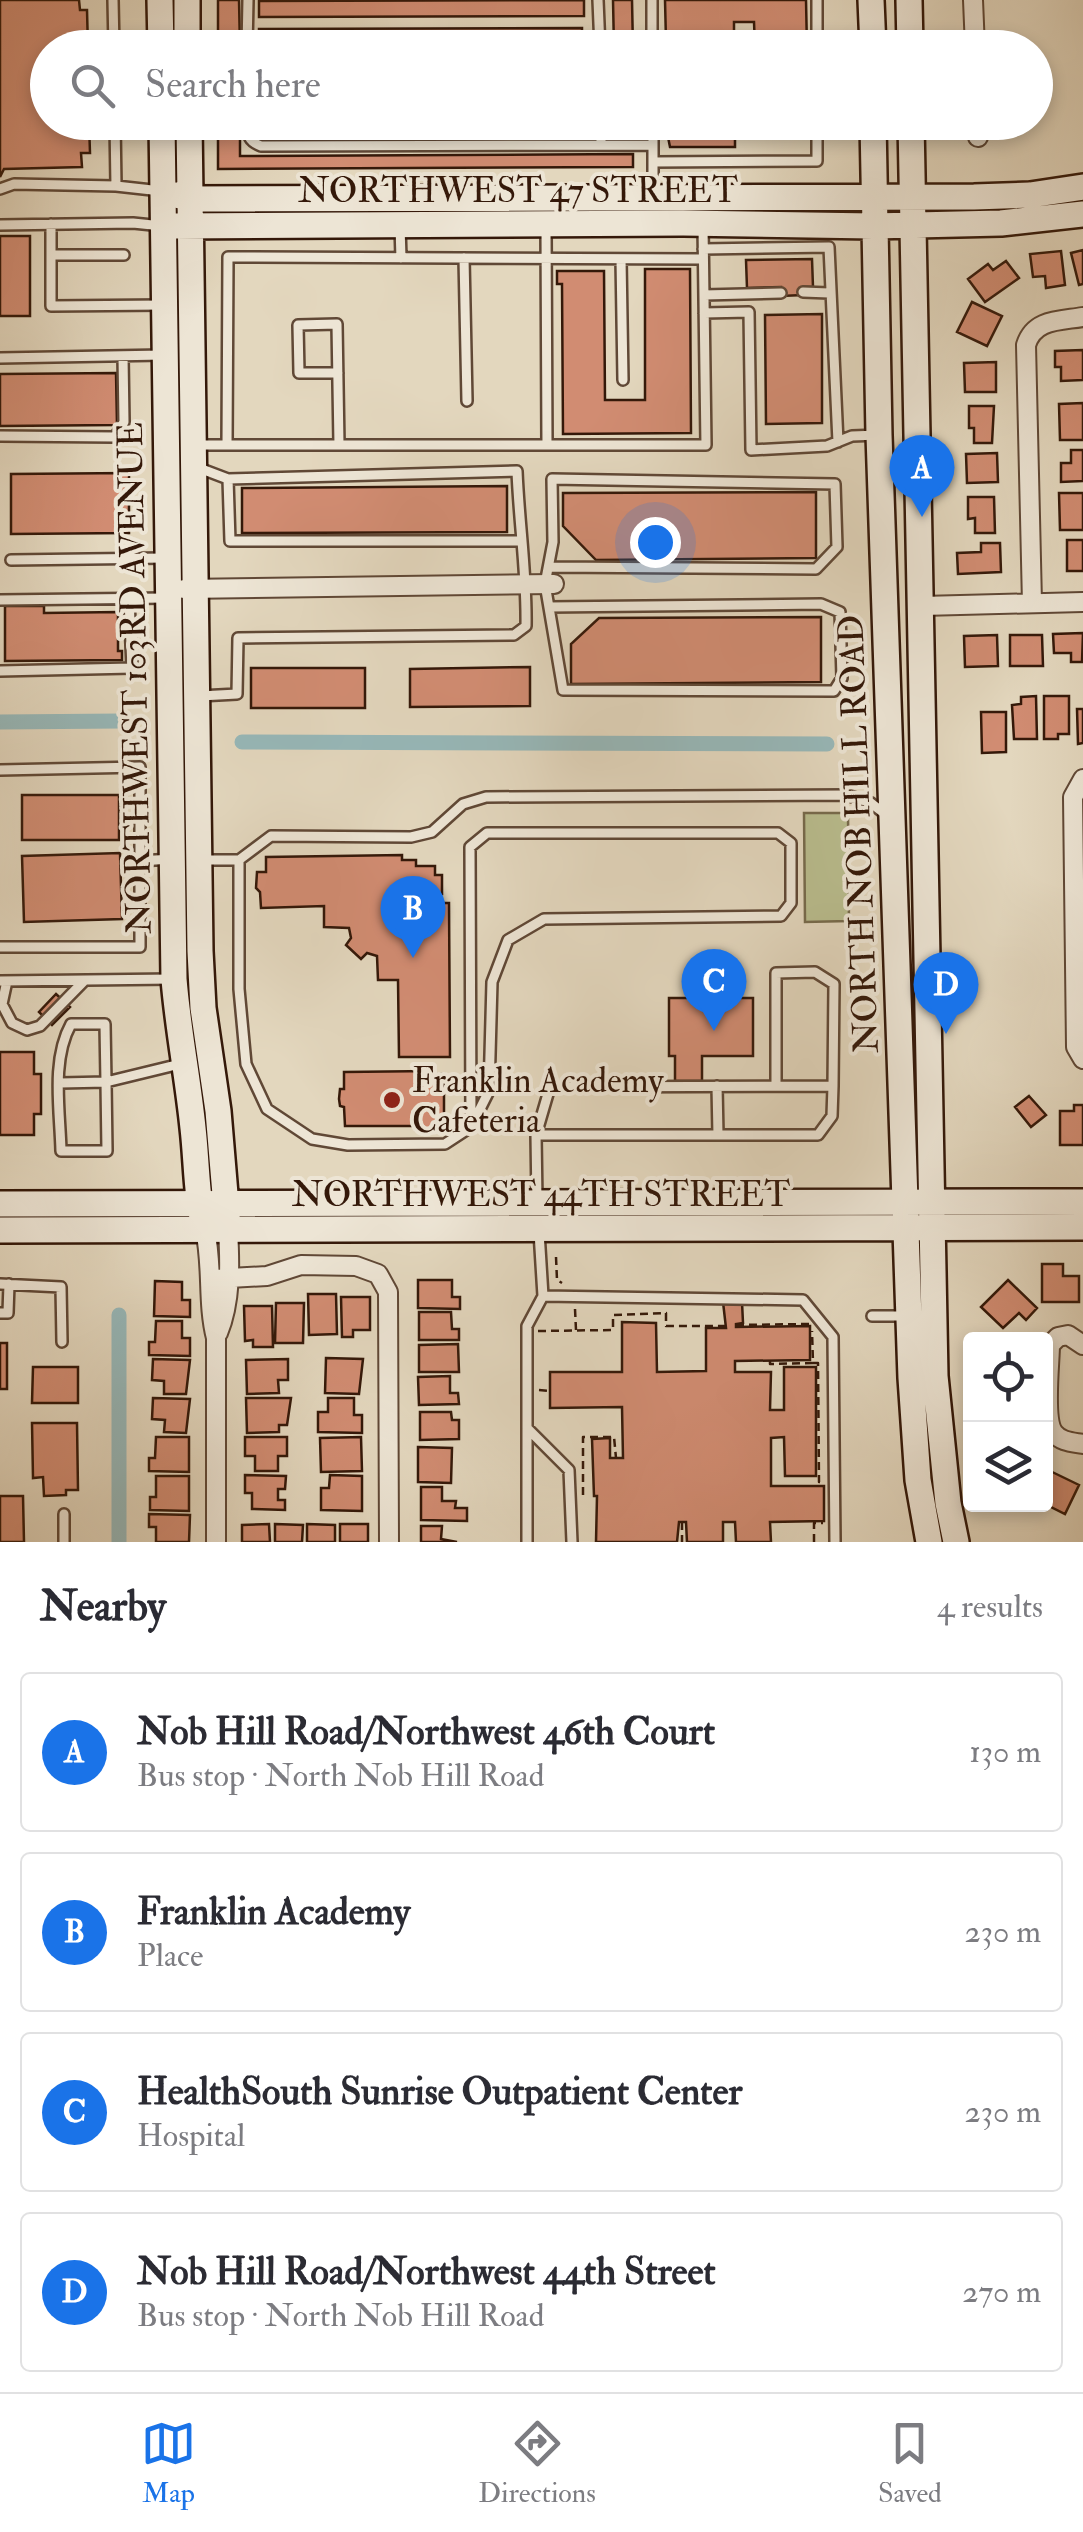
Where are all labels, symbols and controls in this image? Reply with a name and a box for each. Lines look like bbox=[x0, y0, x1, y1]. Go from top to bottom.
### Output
search box bbox=[30, 30, 1053, 140]
icon: search bbox=[65, 58, 120, 113]
text: Search here bbox=[145, 61, 321, 109]
street label: NORTHWEST 47 STREET bbox=[298, 169, 738, 213]
street label: NORTHWEST 103RD AVENUE bbox=[109, 422, 161, 934]
pin: A bbox=[890, 434, 954, 517]
your location bbox=[630, 517, 681, 568]
street label: NORTH NOB HILL ROAD bbox=[829, 614, 889, 1054]
pin: B bbox=[380, 876, 446, 958]
pin: C bbox=[682, 948, 746, 1031]
pin: D bbox=[914, 952, 978, 1034]
place label: Franklin Academy Cafeteria bbox=[412, 1059, 664, 1143]
marker: Franklin Academy Cafeteria bbox=[381, 1089, 403, 1111]
street label: NORTHWEST 44TH STREET bbox=[292, 1173, 790, 1217]
map controls bbox=[963, 1332, 1053, 1512]
button: locate bbox=[963, 1332, 1053, 1422]
button: layers bbox=[963, 1422, 1053, 1512]
text: Nearby bbox=[40, 1581, 166, 1633]
text: 4 results bbox=[937, 1587, 1043, 1627]
text: Nob Hill Road/Northwest 46th Court bbox=[137, 1708, 715, 1756]
text: A bbox=[64, 1732, 85, 1772]
text: 130 m bbox=[969, 1732, 1041, 1772]
text: Bus stop · North Nob Hill Road bbox=[137, 1756, 544, 1796]
text: Franklin Academy bbox=[137, 1888, 410, 1936]
text: B bbox=[64, 1912, 85, 1952]
text: 230 m bbox=[965, 1912, 1041, 1952]
text: Place bbox=[137, 1936, 203, 1976]
text: HealthSouth Sunrise Outpatient Center bbox=[137, 2068, 742, 2116]
text: C bbox=[63, 2092, 86, 2132]
text: 230 m bbox=[965, 2092, 1041, 2132]
text: Hospital bbox=[137, 2116, 245, 2156]
text: Nob Hill Road/Northwest 44th Street bbox=[137, 2248, 716, 2296]
text: D bbox=[61, 2272, 88, 2312]
text: 270 m bbox=[962, 2272, 1041, 2312]
text: Bus stop · North Nob Hill Road bbox=[137, 2296, 544, 2336]
tab: Map bbox=[141, 2416, 196, 2511]
tab: Directions bbox=[478, 2416, 596, 2511]
tab: Saved bbox=[878, 2416, 942, 2511]

